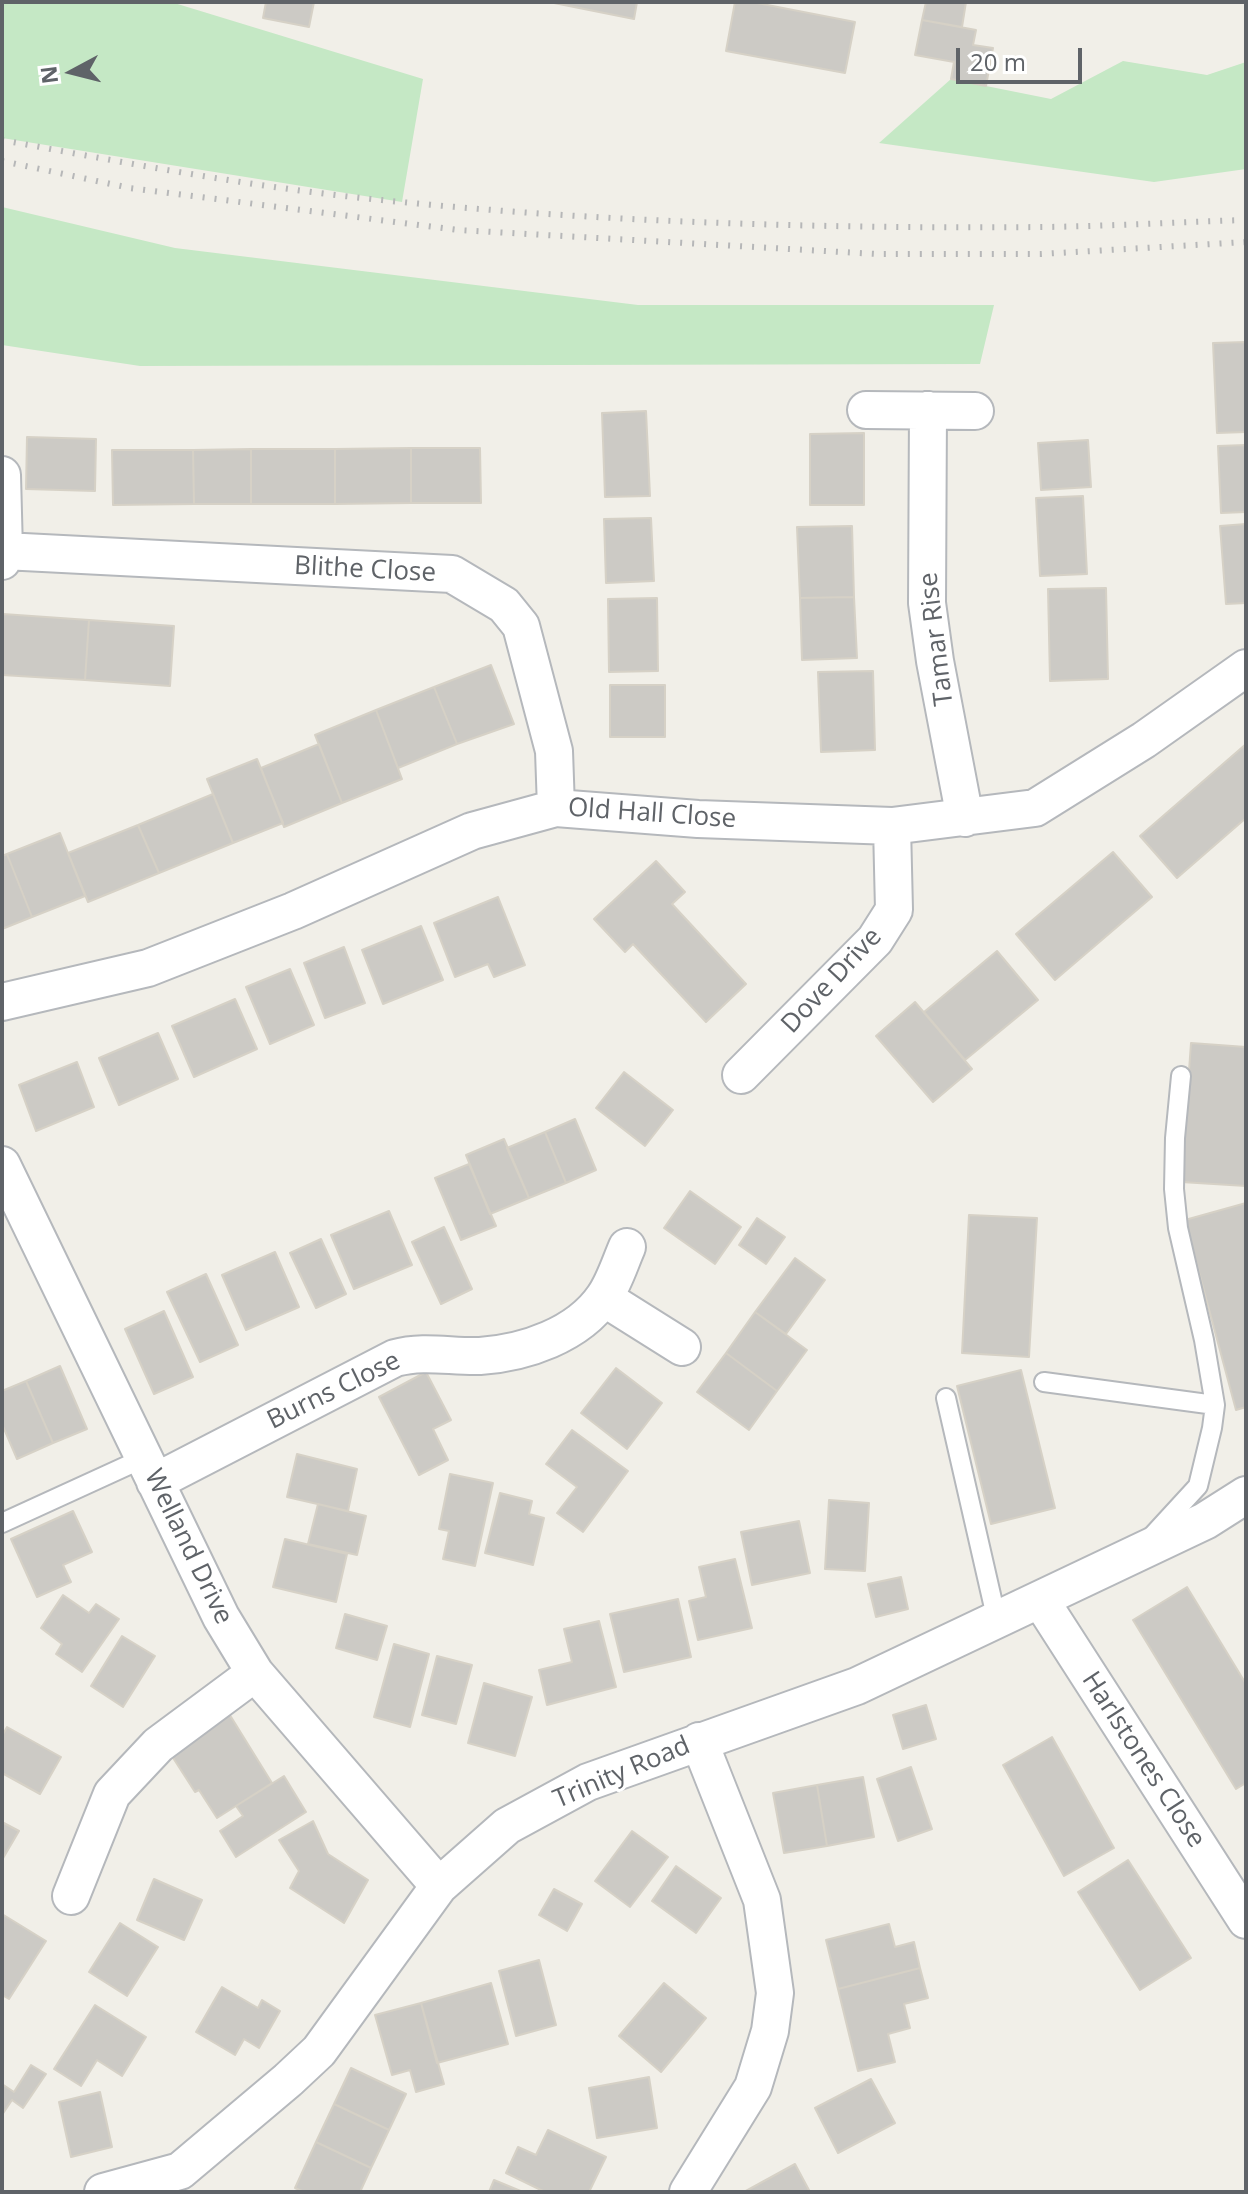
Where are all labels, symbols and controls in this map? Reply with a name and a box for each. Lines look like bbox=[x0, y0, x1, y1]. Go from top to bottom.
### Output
north arrow bbox=[32, 32, 112, 112]
scale bar bbox=[960, 32, 1086, 82]
text: 20 m bbox=[970, 45, 1026, 78]
text: N bbox=[32, 64, 64, 86]
street label: Blithe Close bbox=[293, 551, 437, 589]
street label: Tamar Rise bbox=[913, 570, 961, 708]
street label: Old Hall Close bbox=[567, 793, 737, 835]
street label: Dove Drive bbox=[775, 922, 889, 1040]
street label: Burns Close bbox=[262, 1345, 406, 1437]
street label: Welland Drive bbox=[137, 1464, 239, 1630]
street label: Harlstones Close bbox=[1075, 1666, 1211, 1854]
street label: Trinity Road bbox=[549, 1730, 695, 1816]

